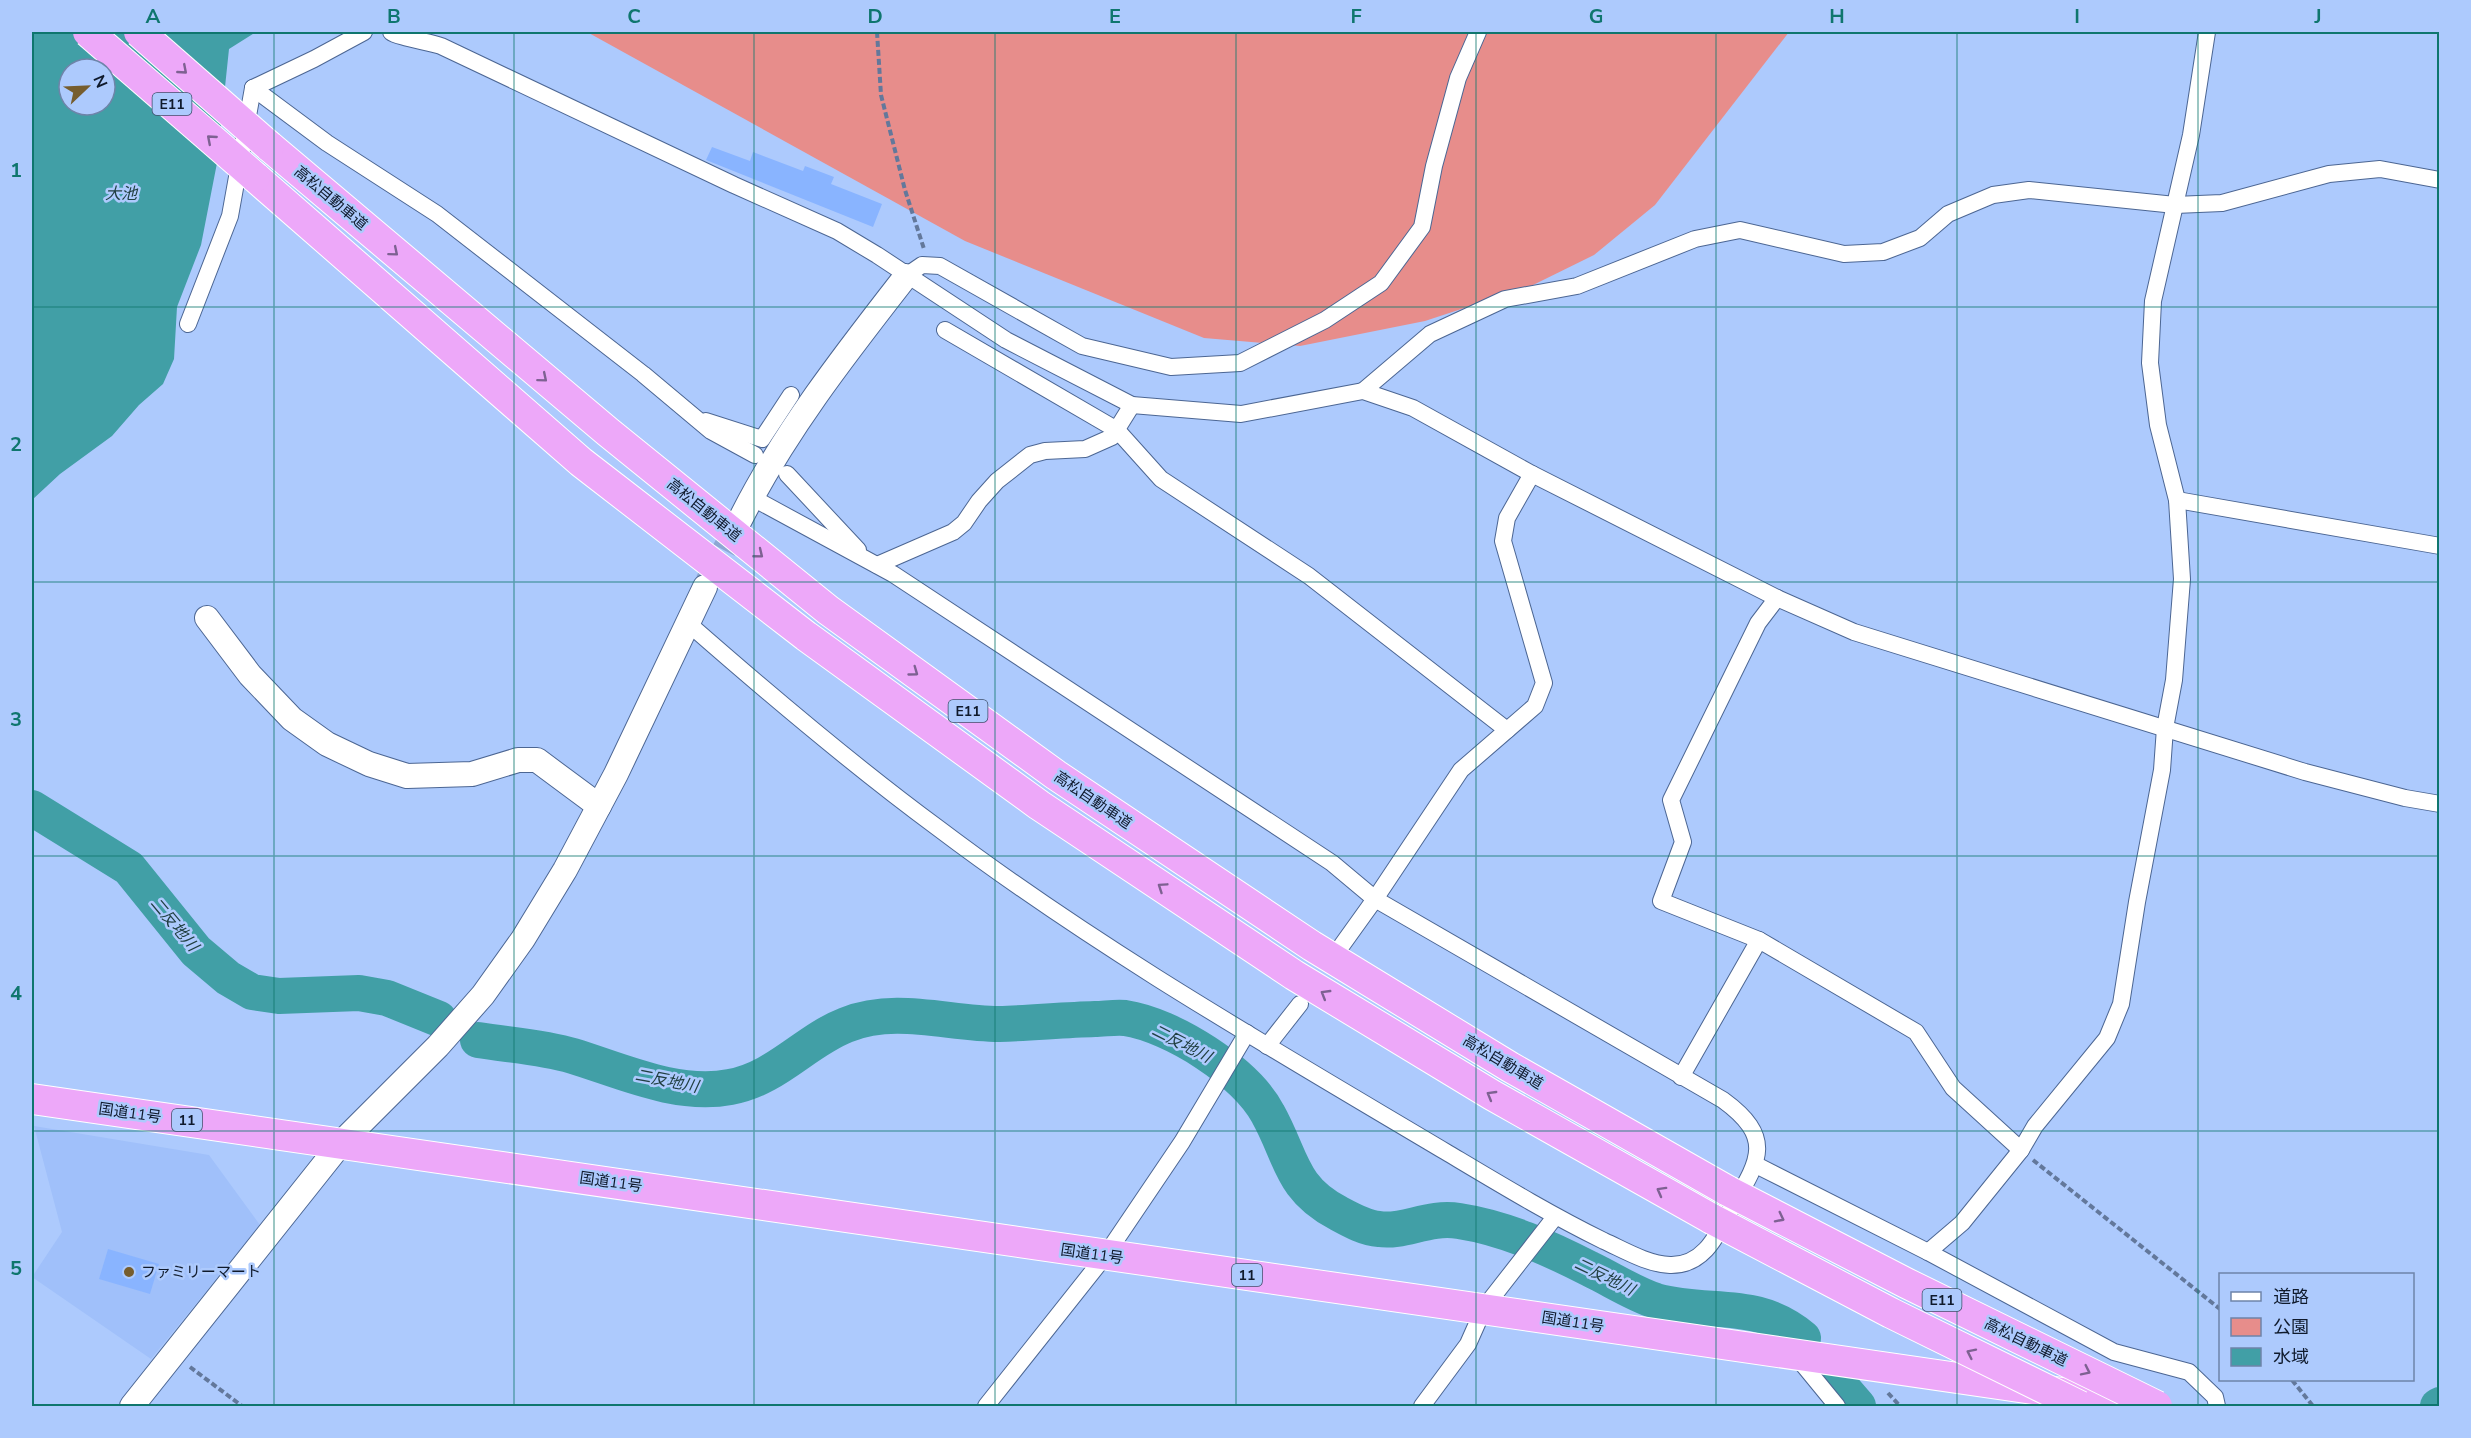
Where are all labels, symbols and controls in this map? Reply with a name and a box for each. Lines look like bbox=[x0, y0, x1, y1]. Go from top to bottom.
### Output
text: A bbox=[146, 3, 161, 30]
text: B bbox=[387, 3, 401, 30]
text: C bbox=[627, 3, 641, 30]
text: D bbox=[867, 3, 883, 30]
text: E bbox=[1109, 3, 1121, 30]
text: F bbox=[1350, 3, 1362, 30]
text: G bbox=[1589, 3, 1603, 30]
text: H bbox=[1829, 3, 1845, 30]
text: I bbox=[2074, 3, 2080, 30]
text: J bbox=[2313, 3, 2322, 30]
north arrow bbox=[57, 57, 117, 117]
one-way arrow bbox=[176, 63, 187, 74]
text: N bbox=[87, 72, 112, 91]
road number: E11 bbox=[152, 93, 192, 115]
one-way arrow bbox=[207, 135, 218, 146]
text: 1 bbox=[10, 157, 22, 184]
street label: 高松自動車道 bbox=[290, 161, 372, 235]
water label: 大池 bbox=[105, 183, 139, 205]
one-way arrow bbox=[387, 244, 398, 255]
one-way arrow bbox=[536, 370, 547, 381]
text: 2 bbox=[10, 431, 22, 458]
street label: 高松自動車道 bbox=[663, 474, 745, 546]
one-way arrow bbox=[752, 547, 763, 558]
one-way arrow bbox=[908, 665, 919, 676]
road number: E11 bbox=[948, 700, 988, 722]
text: 3 bbox=[10, 706, 22, 733]
street label: 高松自動車道 bbox=[1050, 767, 1136, 833]
one-way arrow bbox=[1157, 883, 1168, 894]
water label: 二反地川 bbox=[145, 893, 205, 958]
text: 4 bbox=[10, 980, 22, 1007]
one-way arrow bbox=[1321, 989, 1331, 1001]
water label: 二反地川 bbox=[1148, 1020, 1217, 1069]
street label: 高松自動車道 bbox=[1459, 1030, 1547, 1094]
water label: 二反地川 bbox=[633, 1064, 702, 1098]
one-way arrow bbox=[1487, 1091, 1498, 1102]
street label: 国道11号 bbox=[97, 1099, 163, 1127]
road number: 11 bbox=[172, 1109, 202, 1131]
street label: 国道11号 bbox=[578, 1168, 644, 1196]
one-way arrow bbox=[1657, 1186, 1668, 1198]
one-way arrow bbox=[1774, 1210, 1785, 1222]
street label: 国道11号 bbox=[1059, 1240, 1125, 1268]
water label: 二反地川 bbox=[1571, 1253, 1640, 1302]
text: 5 bbox=[10, 1255, 22, 1282]
place label: ファミリーマート bbox=[141, 1262, 261, 1282]
road number: 11 bbox=[1232, 1264, 1262, 1286]
marker: ファミリーマート bbox=[122, 1265, 136, 1279]
legend bbox=[2219, 1273, 2414, 1381]
text: 道路 bbox=[2273, 1285, 2309, 1309]
road number: E11 bbox=[1922, 1289, 1962, 1311]
street label: 国道11号 bbox=[1540, 1307, 1606, 1337]
street label: 高松自動車道 bbox=[1981, 1313, 2071, 1371]
text: 公園 bbox=[2273, 1315, 2309, 1339]
text: 水域 bbox=[2273, 1345, 2309, 1369]
one-way arrow bbox=[1967, 1348, 1978, 1360]
one-way arrow bbox=[2079, 1364, 2090, 1376]

